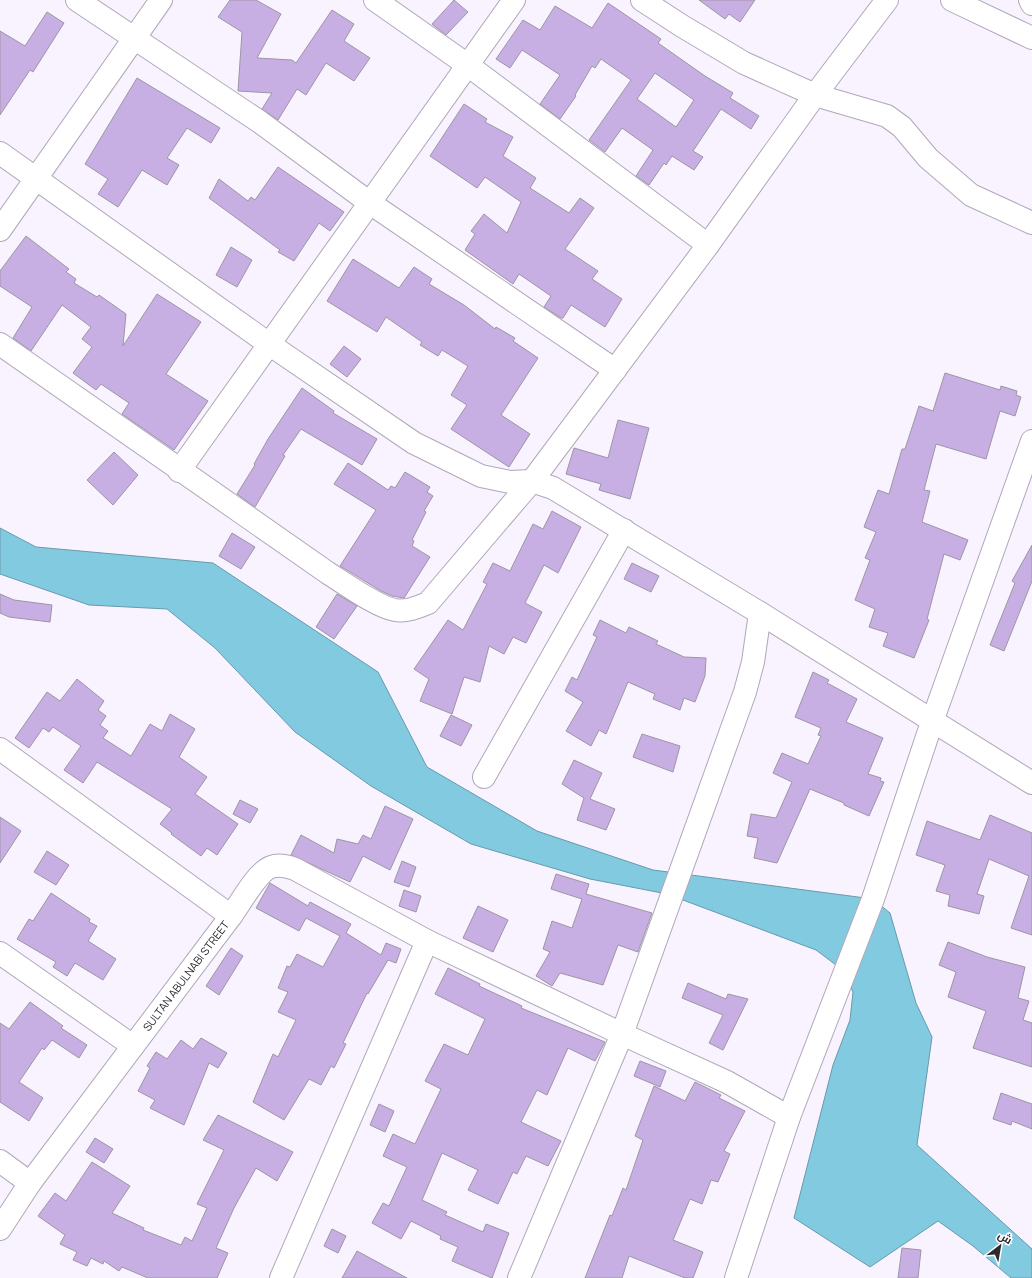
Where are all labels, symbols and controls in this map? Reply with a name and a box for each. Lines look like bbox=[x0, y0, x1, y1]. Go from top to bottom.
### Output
street label: SULTAN ABULNABI STREET bbox=[139, 917, 232, 1034]
north arrow bbox=[980, 1226, 1020, 1266]
text: ش bbox=[995, 1227, 1015, 1247]

